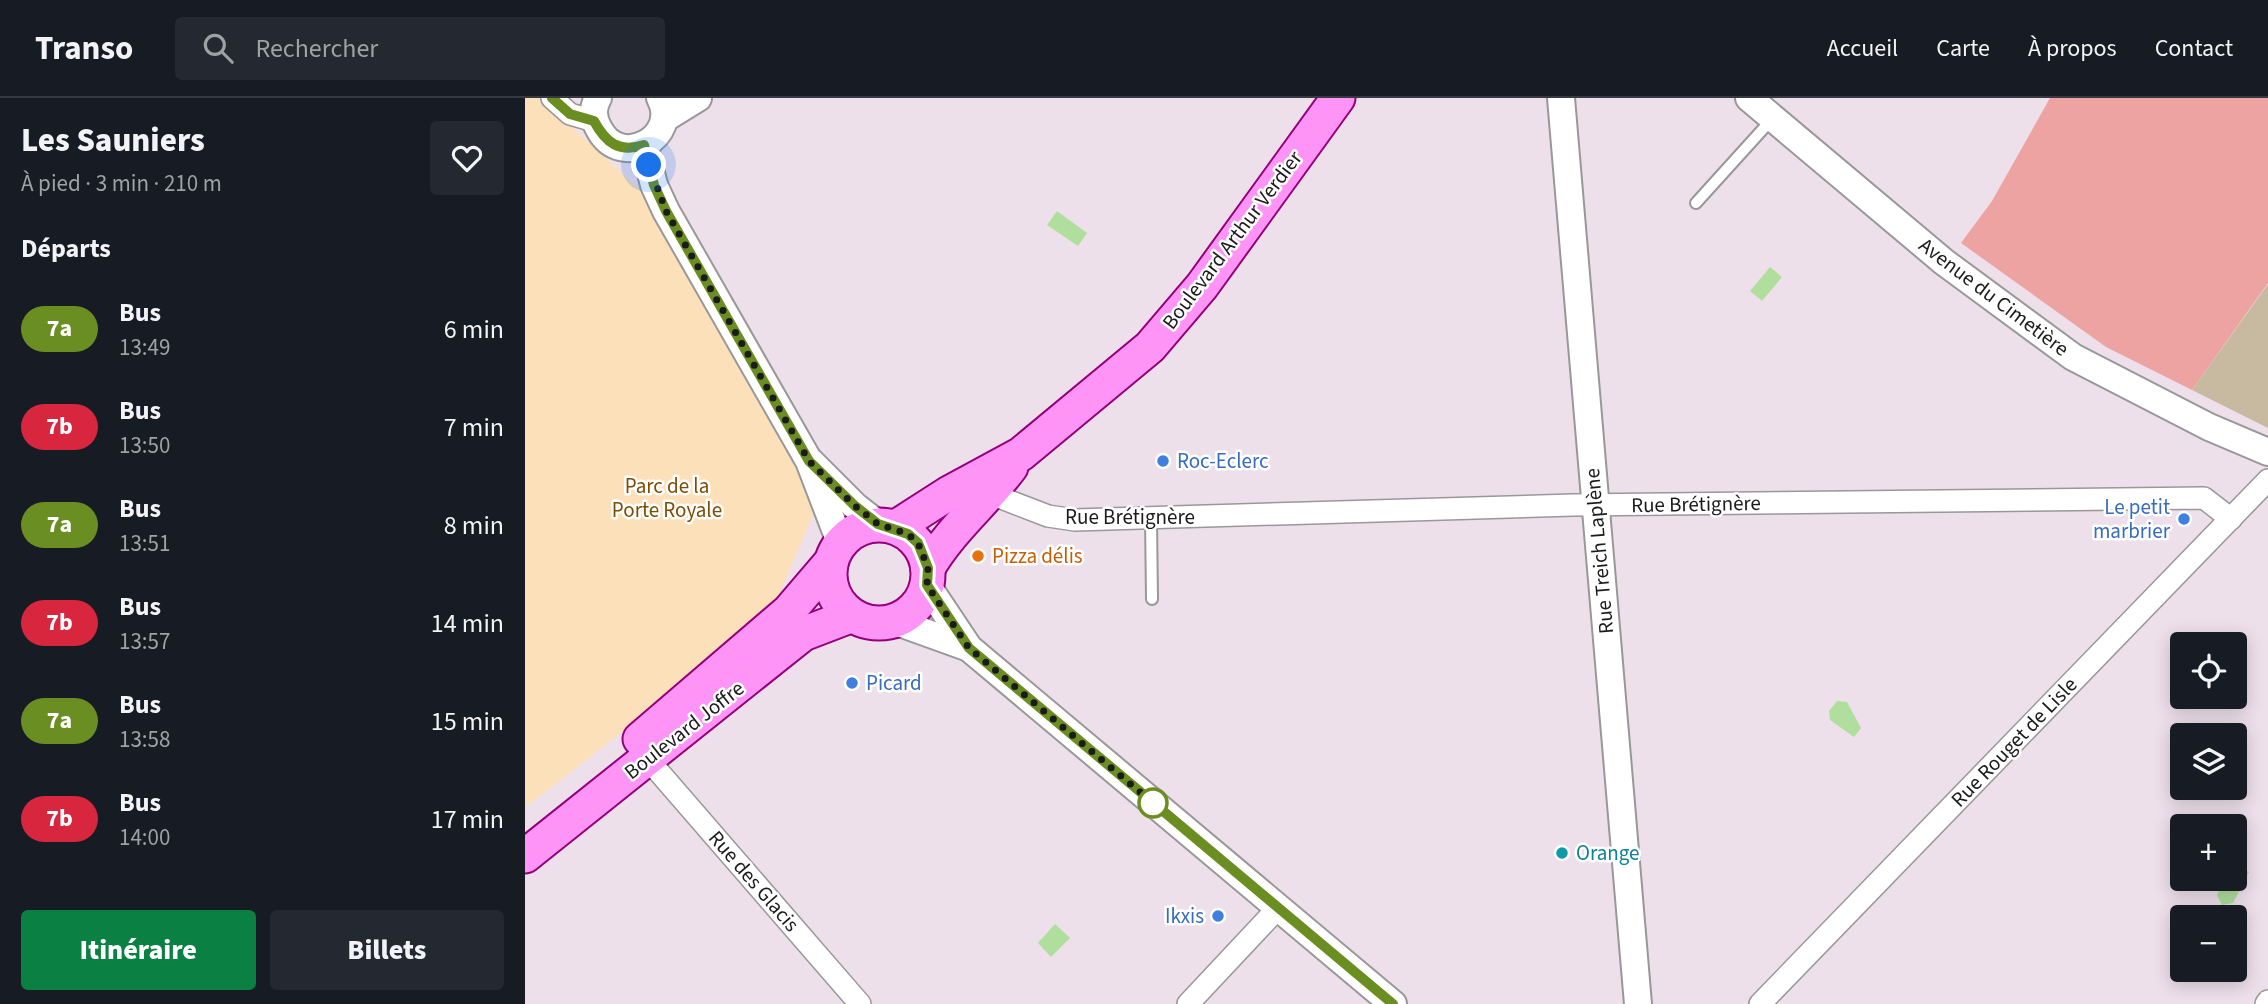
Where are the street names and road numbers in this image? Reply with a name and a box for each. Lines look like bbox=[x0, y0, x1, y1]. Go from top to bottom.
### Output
street label: Boulevard Arthur Verdier bbox=[1155, 144, 1310, 336]
street label: Avenue du Cimetière bbox=[1913, 231, 2075, 363]
street label: Rue Treich Laplène bbox=[1577, 467, 1621, 635]
street label: Rue Brétignère bbox=[1631, 488, 1761, 520]
street label: Rue Brétignère bbox=[1065, 502, 1195, 532]
street label: Rue Rouget de Lisle bbox=[1944, 670, 2084, 814]
street label: Boulevard Joffre bbox=[618, 674, 750, 786]
street label: Rue des Glacis bbox=[702, 824, 807, 938]

